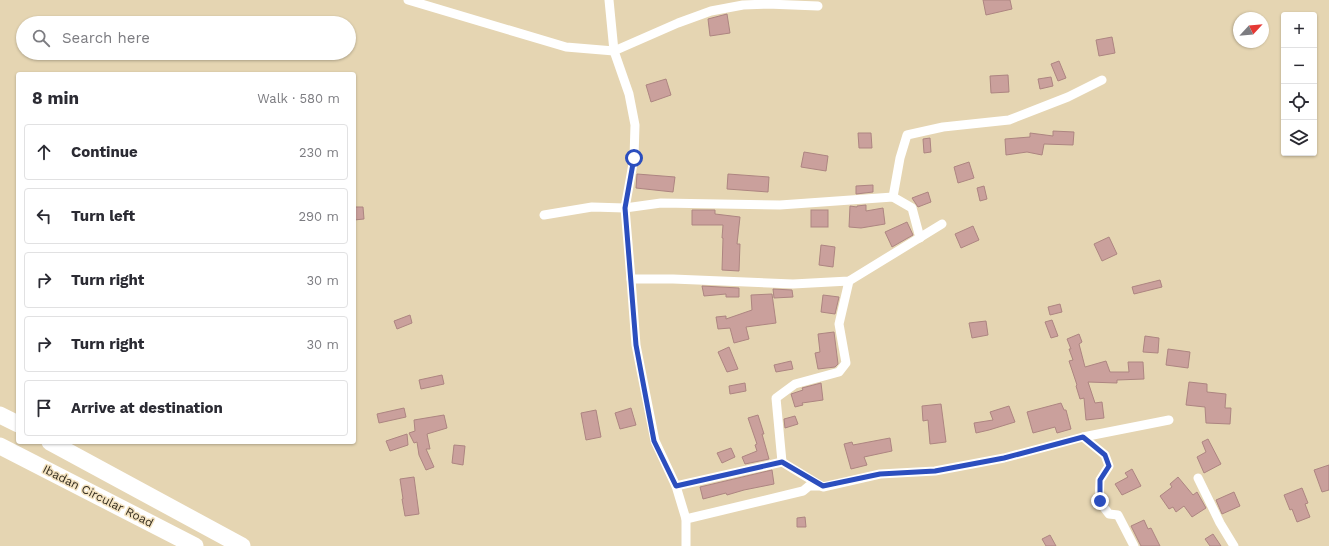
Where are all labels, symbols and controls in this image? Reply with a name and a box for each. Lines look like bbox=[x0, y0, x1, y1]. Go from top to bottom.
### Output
north arrow bbox=[1233, 12, 1269, 48]
map controls bbox=[1281, 12, 1317, 156]
button: + bbox=[1281, 12, 1317, 48]
search box bbox=[16, 16, 356, 60]
icon: search bbox=[30, 27, 52, 49]
text: Search here bbox=[62, 29, 150, 47]
button: − bbox=[1281, 48, 1317, 84]
button: locate bbox=[1281, 84, 1317, 120]
text: 8 min bbox=[32, 88, 79, 108]
text: Walk · 580 m bbox=[257, 91, 340, 106]
button: layers bbox=[1281, 120, 1317, 156]
icon: ahead bbox=[33, 141, 55, 163]
text: Continue bbox=[71, 143, 138, 161]
text: 230 m bbox=[299, 145, 339, 160]
route start bbox=[625, 149, 643, 167]
icon: left bbox=[33, 205, 55, 227]
text: Turn left bbox=[71, 207, 135, 225]
text: 290 m bbox=[298, 209, 339, 224]
icon: right bbox=[33, 269, 55, 291]
text: Turn right bbox=[71, 271, 144, 289]
text: 30 m bbox=[307, 273, 339, 288]
icon: right bbox=[33, 333, 55, 355]
text: Turn right bbox=[71, 335, 144, 353]
text: 30 m bbox=[307, 337, 339, 352]
icon: arrive bbox=[33, 397, 55, 419]
text: Arrive at destination bbox=[71, 399, 223, 417]
street label: Ibadan Circular Road bbox=[40, 462, 156, 530]
route end bbox=[1091, 492, 1109, 510]

